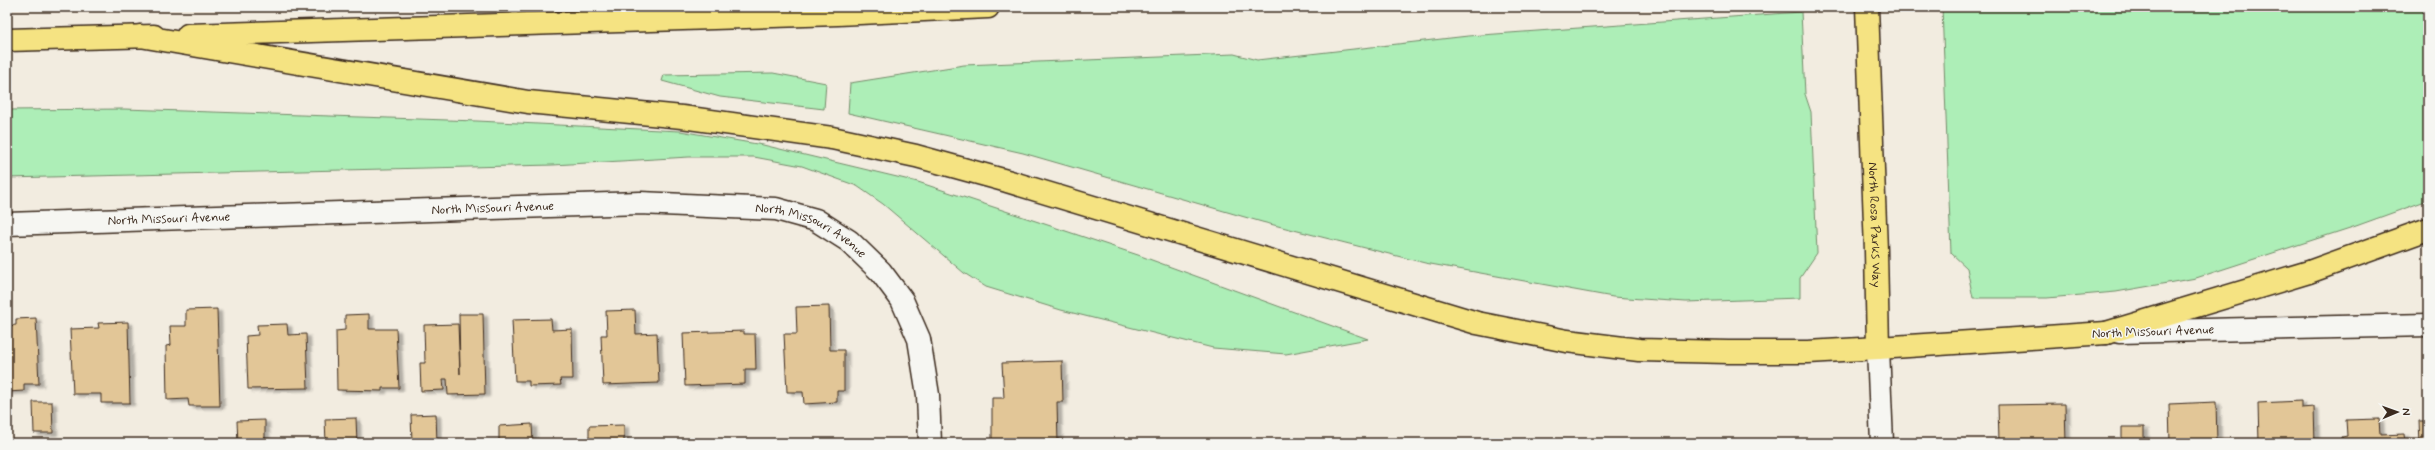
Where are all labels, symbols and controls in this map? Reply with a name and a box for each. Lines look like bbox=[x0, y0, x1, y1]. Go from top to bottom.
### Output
street label: North Rosa Parks Way bbox=[1864, 162, 1885, 288]
street label: North Missouri Avenue bbox=[431, 197, 554, 218]
street label: North Missouri Avenue bbox=[755, 200, 870, 262]
street label: North Missouri Avenue bbox=[107, 208, 231, 229]
street label: North Missouri Avenue bbox=[2092, 321, 2215, 343]
north arrow bbox=[2377, 392, 2417, 432]
text: N bbox=[2399, 408, 2413, 416]

